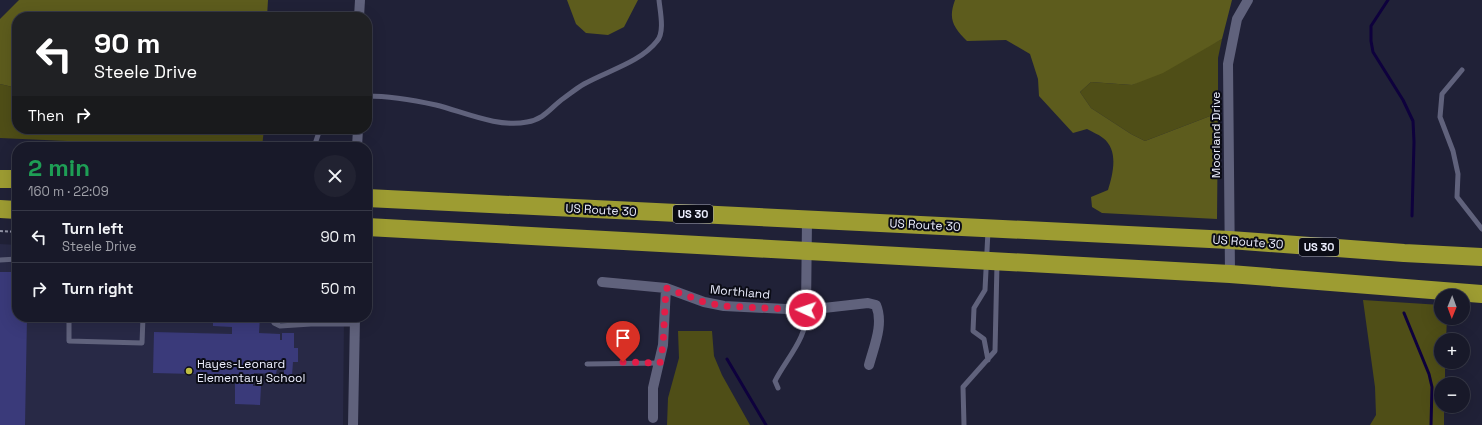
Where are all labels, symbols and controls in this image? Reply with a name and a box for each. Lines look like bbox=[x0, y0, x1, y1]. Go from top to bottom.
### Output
text: 90 m bbox=[94, 25, 160, 61]
icon: left bbox=[28, 28, 80, 80]
text: Steele Drive bbox=[94, 60, 197, 83]
street label: Moorland Drive bbox=[1208, 92, 1224, 178]
icon: right bbox=[72, 104, 94, 126]
text: Then bbox=[28, 106, 64, 125]
text: 2 min bbox=[28, 152, 90, 183]
button: close bbox=[314, 155, 356, 197]
text: 160 m · 22:09 bbox=[28, 183, 109, 200]
street label: US Route 30 bbox=[565, 200, 637, 220]
road number: US 30 bbox=[673, 205, 713, 223]
street label: US Route 30 bbox=[889, 215, 961, 235]
text: Turn left bbox=[62, 219, 124, 238]
icon: left bbox=[28, 226, 50, 248]
text: 90 m bbox=[320, 227, 356, 246]
street label: US Route 30 bbox=[1212, 232, 1284, 252]
text: Steele Drive bbox=[62, 238, 136, 255]
road number: US 30 bbox=[1299, 238, 1339, 256]
icon: right bbox=[28, 278, 50, 300]
text: Turn right bbox=[62, 279, 133, 298]
text: 50 m bbox=[321, 279, 356, 298]
street label: Morthland bbox=[709, 281, 771, 303]
position arrow bbox=[785, 289, 827, 331]
north arrow bbox=[1434, 289, 1470, 325]
map controls bbox=[1434, 289, 1470, 413]
pin bbox=[606, 321, 640, 362]
icon: arrive bbox=[612, 327, 634, 349]
button: + bbox=[1434, 333, 1470, 369]
place label: Hayes-Leonard Elementary School bbox=[197, 356, 305, 386]
marker: Hayes-Leonard Elementary School bbox=[184, 366, 194, 376]
button: − bbox=[1434, 377, 1470, 413]

